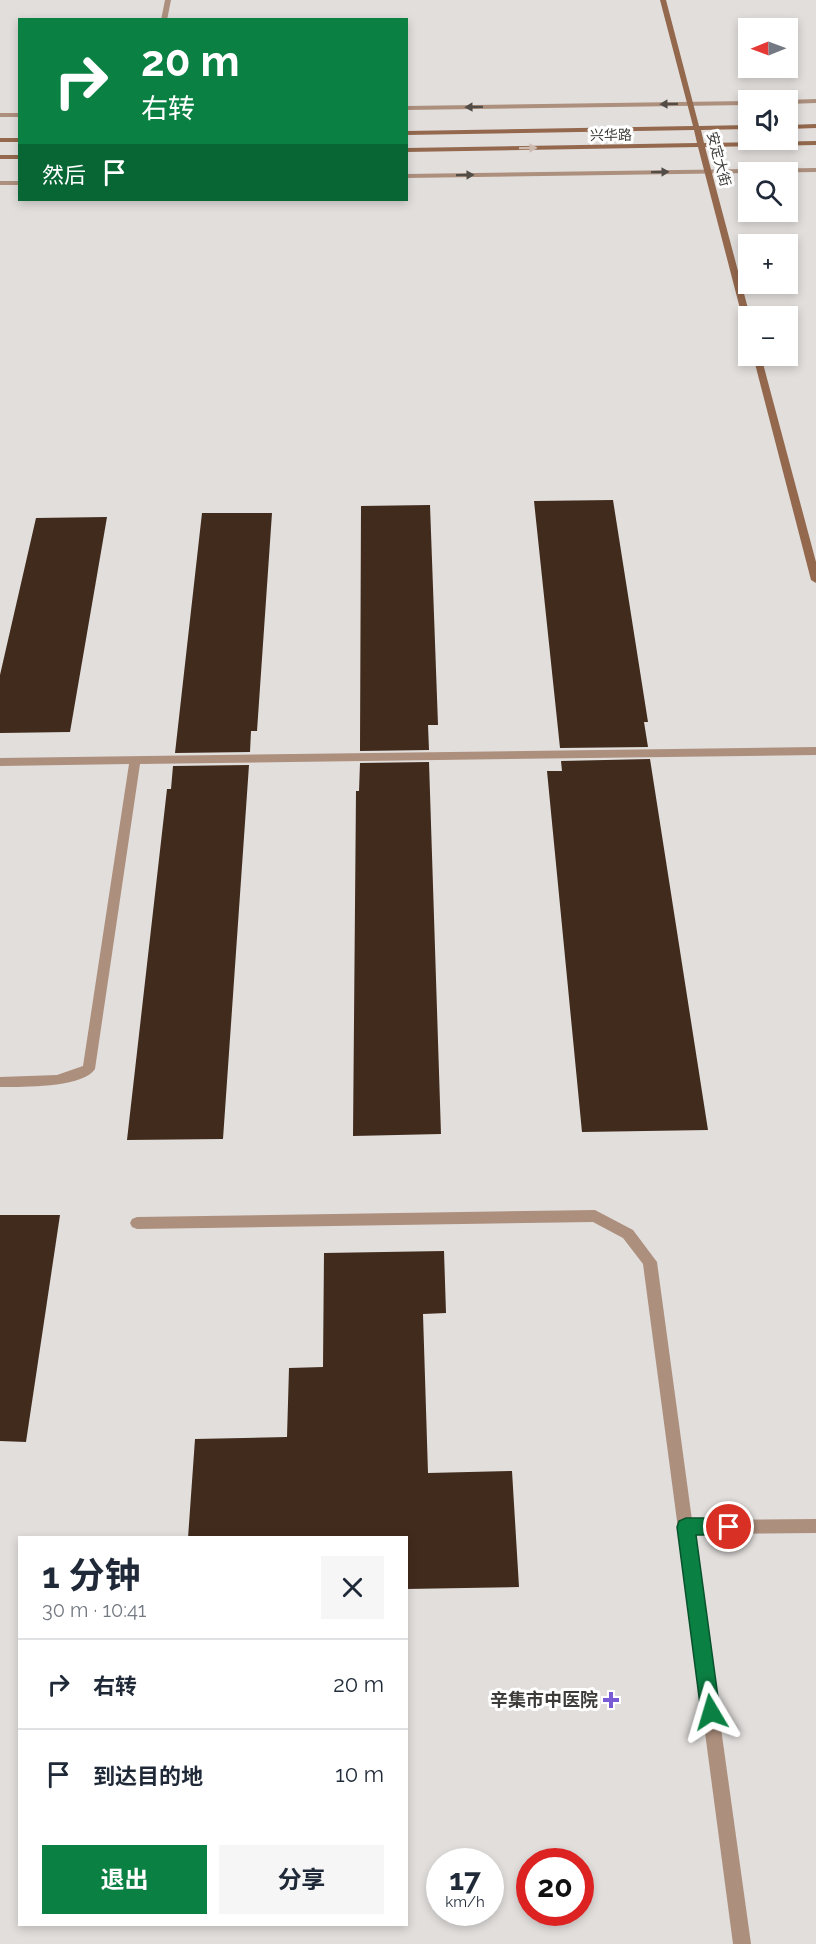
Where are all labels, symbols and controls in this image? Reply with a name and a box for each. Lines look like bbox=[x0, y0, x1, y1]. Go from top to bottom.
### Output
north arrow bbox=[738, 18, 798, 78]
map controls bbox=[738, 18, 798, 366]
text: 20 m bbox=[141, 37, 240, 86]
icon: right bbox=[42, 42, 120, 120]
button: sound bbox=[738, 90, 798, 150]
text: 右转 bbox=[141, 93, 195, 124]
one-way arrow bbox=[660, 99, 679, 109]
one-way arrow bbox=[465, 102, 484, 112]
street label: 兴华路 bbox=[590, 127, 632, 143]
street label: 安定大街 bbox=[704, 130, 734, 188]
one-way arrow bbox=[518, 143, 537, 153]
icon: arrive bbox=[98, 156, 131, 189]
text: 然后 bbox=[42, 162, 86, 188]
button: search bbox=[738, 162, 798, 222]
one-way arrow bbox=[650, 167, 669, 177]
one-way arrow bbox=[455, 171, 474, 180]
button: + bbox=[738, 234, 798, 294]
button: − bbox=[738, 306, 798, 366]
pin bbox=[703, 1501, 754, 1552]
icon: arrive bbox=[712, 1510, 745, 1543]
text: 1 分钟 bbox=[42, 1554, 140, 1596]
button: close bbox=[321, 1556, 384, 1619]
text: 30 m · 10:41 bbox=[42, 1598, 146, 1622]
icon: right bbox=[42, 1668, 75, 1701]
text: 20 m bbox=[333, 1671, 384, 1697]
text: 右转 bbox=[93, 1673, 137, 1699]
position arrow bbox=[679, 1680, 743, 1744]
place label: 辛集市中医院 bbox=[490, 1689, 598, 1710]
marker: 辛集市中医院 bbox=[602, 1691, 620, 1709]
icon: arrive bbox=[42, 1758, 75, 1791]
text: 10 m bbox=[335, 1761, 384, 1787]
text: 到达目的地 bbox=[93, 1763, 203, 1789]
button: 退出 bbox=[42, 1845, 207, 1914]
button: 分享 bbox=[219, 1845, 384, 1914]
speed limit sign: 20 bbox=[516, 1848, 594, 1926]
text: 17 bbox=[449, 1862, 481, 1897]
text: km/h bbox=[445, 1893, 485, 1911]

